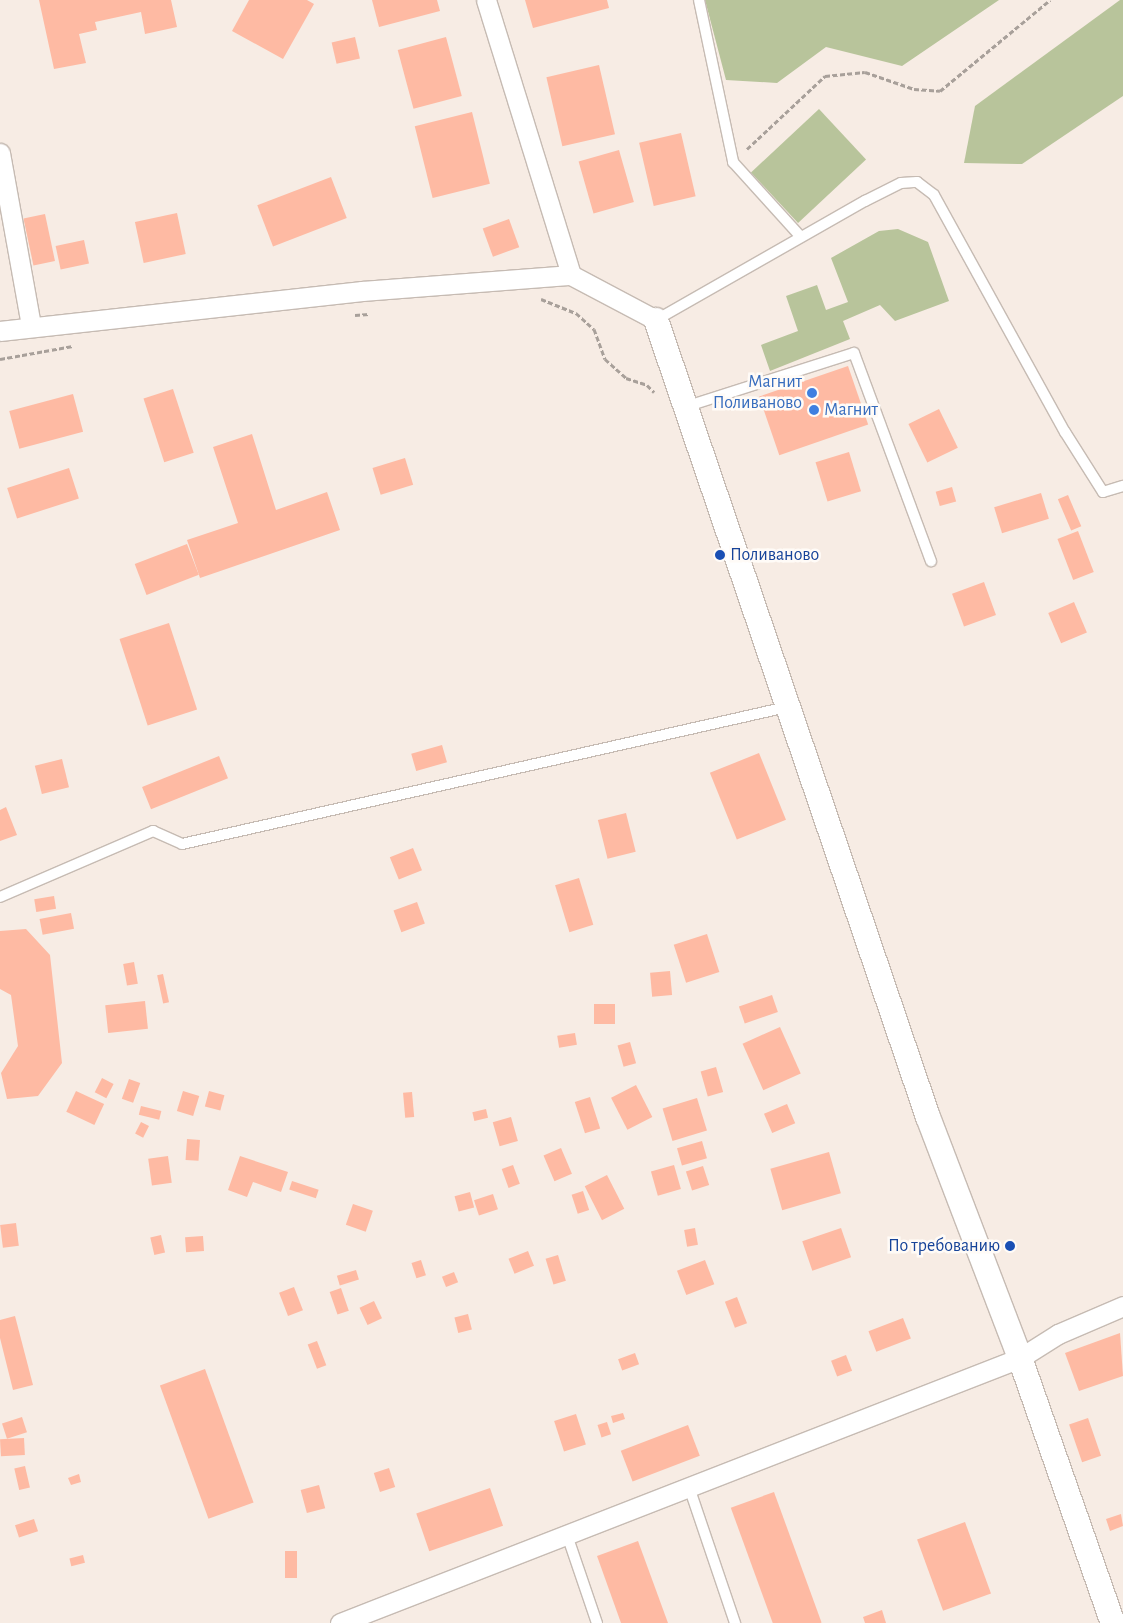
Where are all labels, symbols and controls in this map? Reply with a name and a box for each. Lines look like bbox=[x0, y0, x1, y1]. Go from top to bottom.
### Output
place label: Магнит Поливаново bbox=[713, 372, 802, 414]
marker: Магнит Поливаново bbox=[806, 387, 818, 399]
place label: Магнит bbox=[824, 399, 878, 421]
marker: Магнит bbox=[808, 404, 820, 416]
place label: Поливаново bbox=[730, 544, 819, 566]
marker: Поливаново bbox=[714, 549, 726, 561]
place label: По требованию bbox=[888, 1235, 1000, 1257]
marker: По требованию bbox=[1004, 1240, 1016, 1252]

